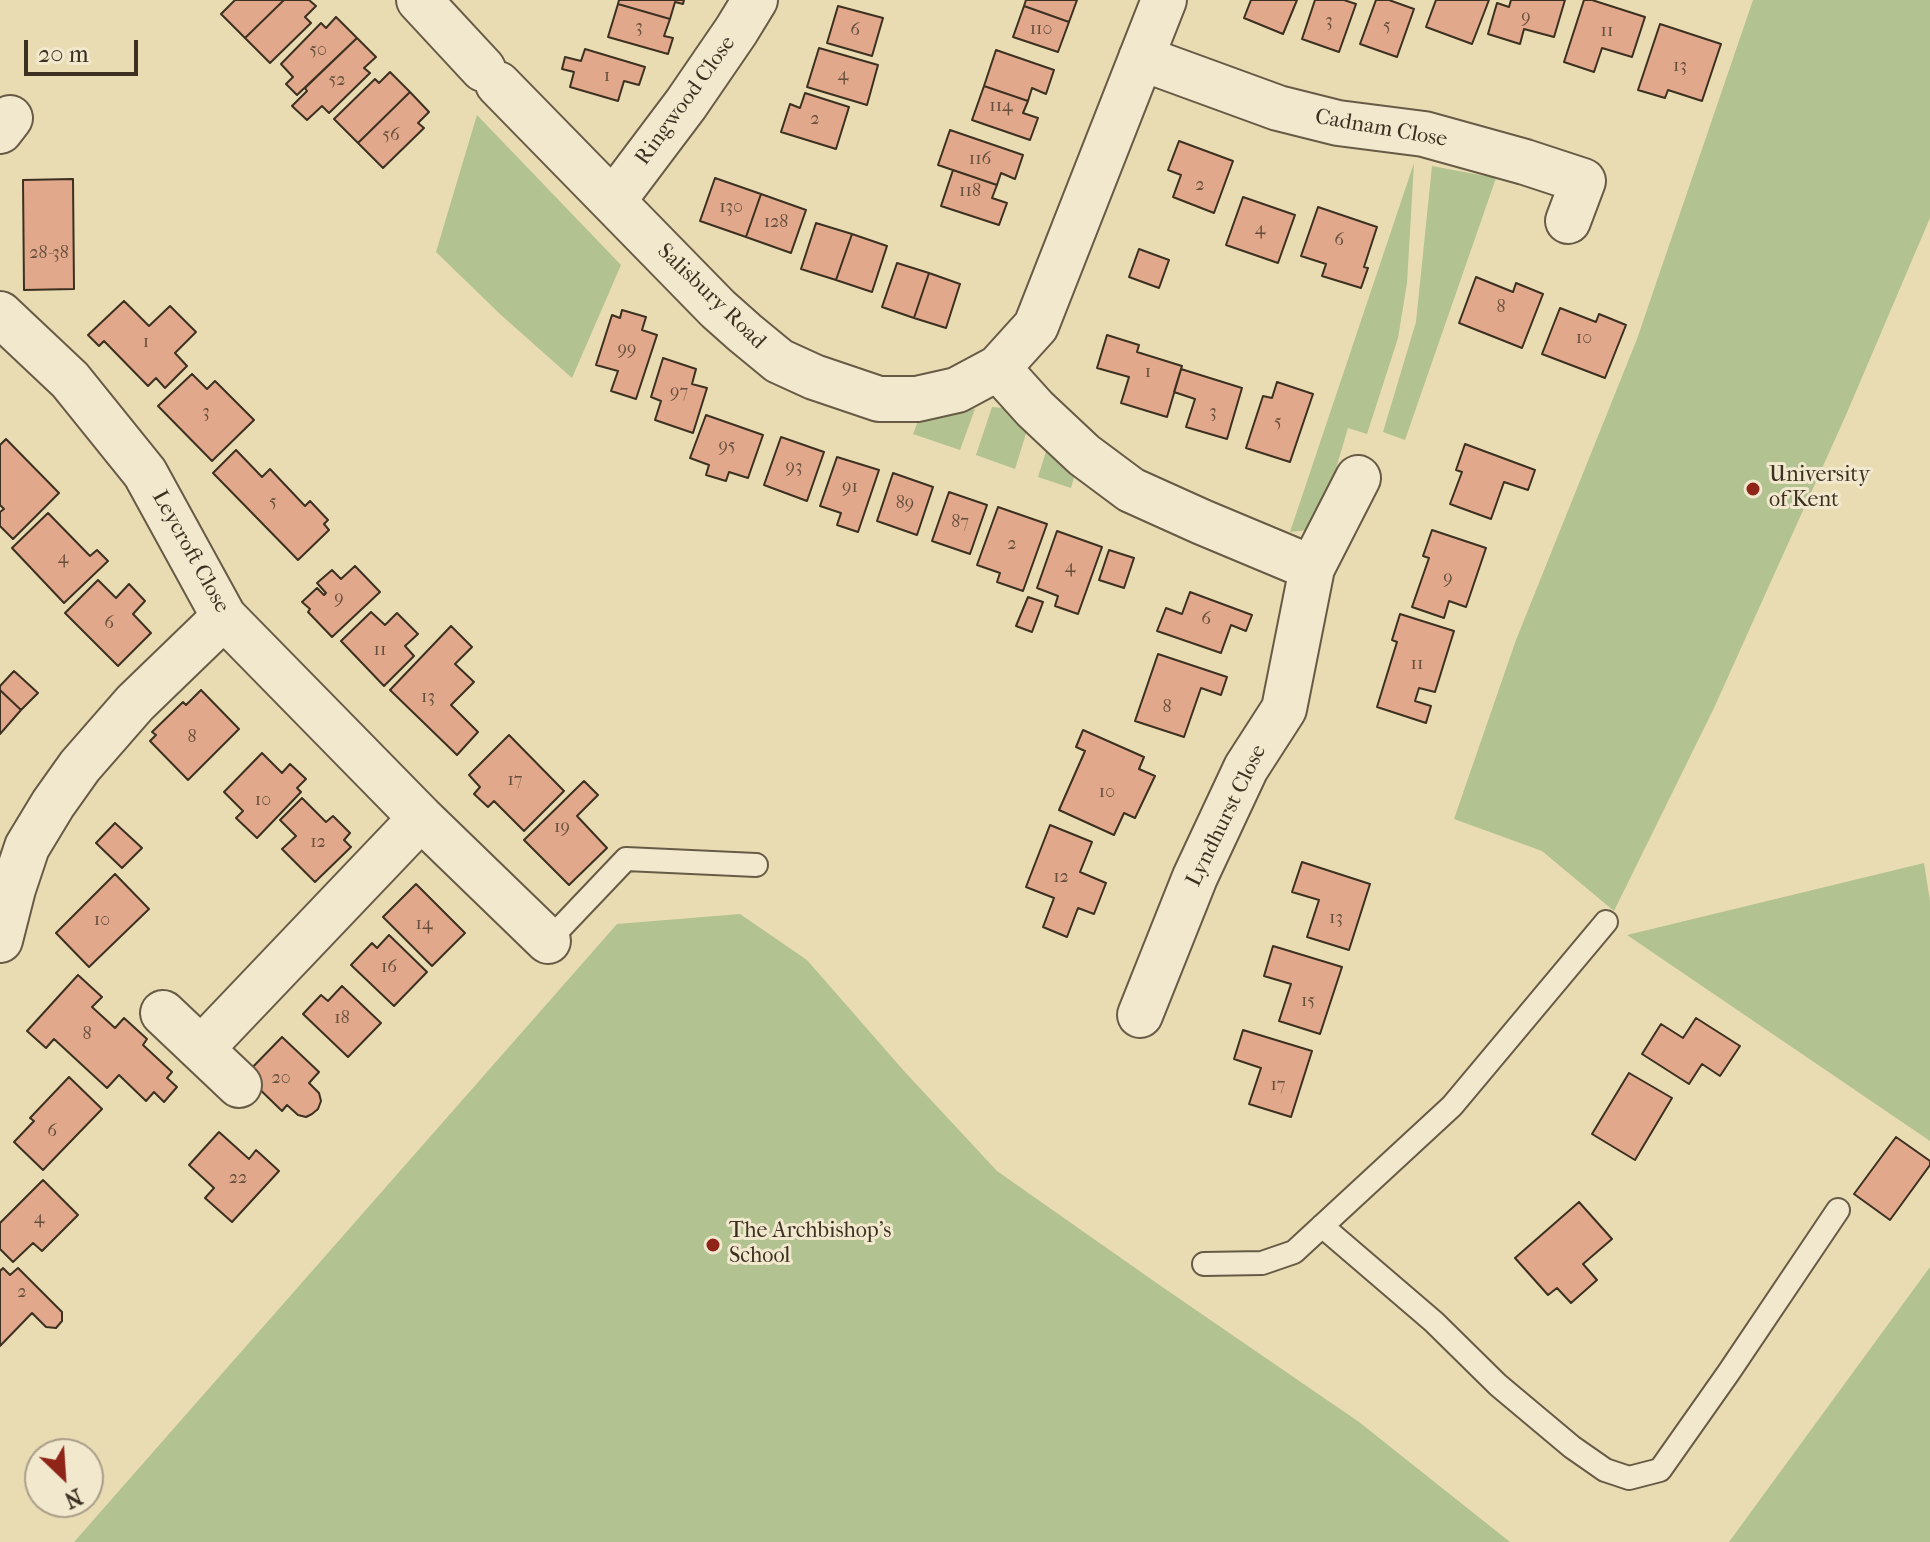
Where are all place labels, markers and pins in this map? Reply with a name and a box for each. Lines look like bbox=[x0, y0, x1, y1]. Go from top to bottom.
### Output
place label: University of Kent bbox=[1769, 463, 1870, 514]
marker: University of Kent bbox=[1744, 480, 1762, 498]
place label: The Archbishop's School bbox=[729, 1219, 891, 1270]
marker: The Archbishop's School bbox=[704, 1236, 722, 1254]

